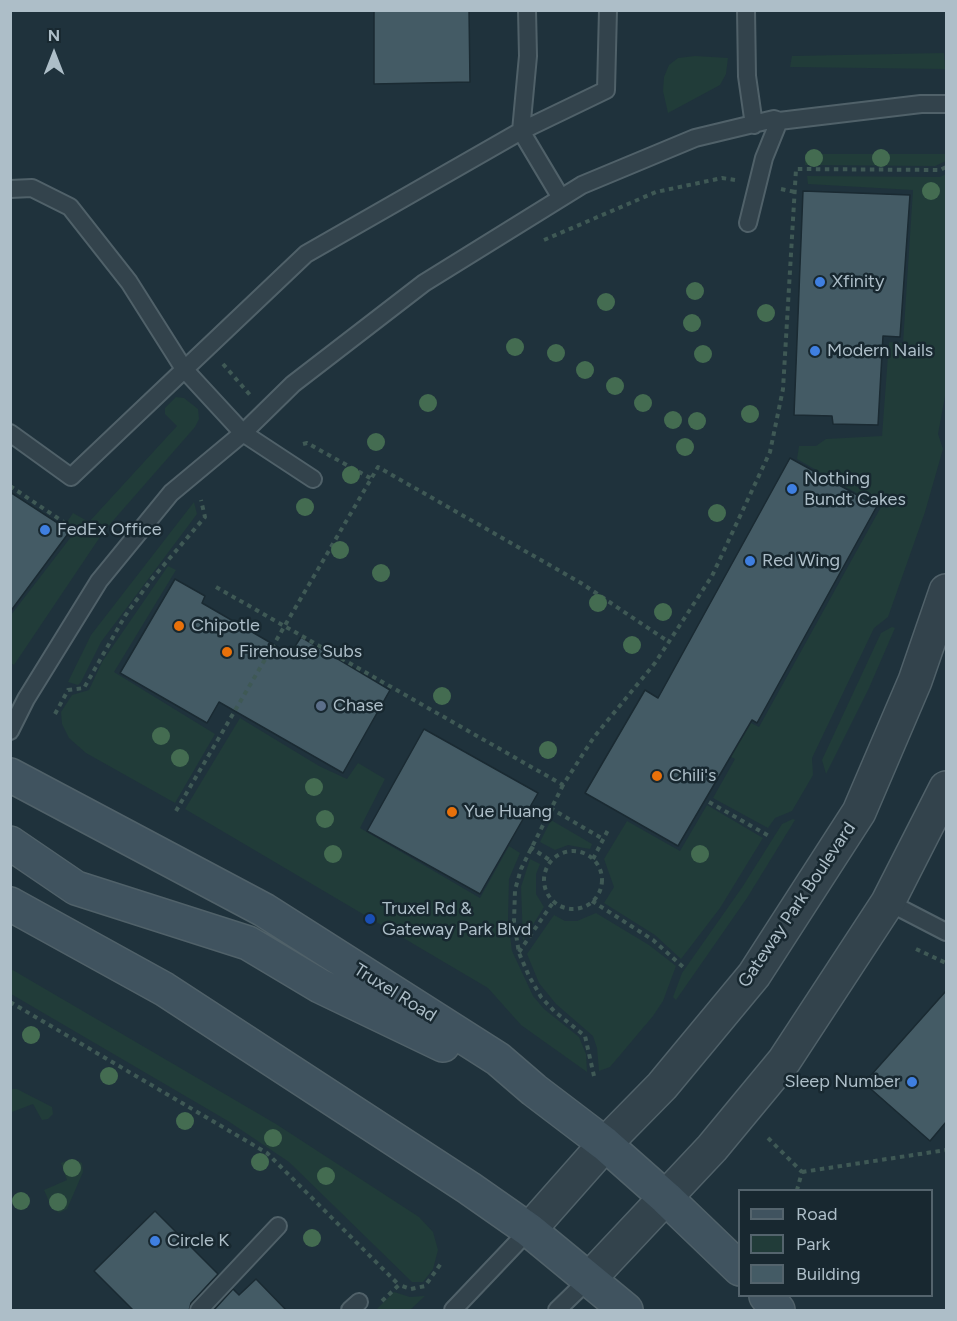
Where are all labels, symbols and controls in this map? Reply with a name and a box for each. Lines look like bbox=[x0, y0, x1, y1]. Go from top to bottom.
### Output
north arrow bbox=[24, 24, 84, 84]
text: N bbox=[48, 26, 60, 45]
place label: Xfinity bbox=[832, 271, 884, 293]
marker: Xfinity bbox=[813, 275, 827, 289]
place label: Modern Nails bbox=[827, 340, 933, 362]
marker: Modern Nails bbox=[808, 344, 822, 358]
place label: Nothing Bundt Cakes bbox=[804, 468, 906, 510]
marker: Nothing Bundt Cakes bbox=[785, 482, 799, 496]
place label: FedEx Office bbox=[57, 519, 162, 541]
marker: FedEx Office bbox=[38, 523, 52, 537]
place label: Red Wing bbox=[762, 550, 840, 572]
marker: Red Wing bbox=[743, 554, 757, 568]
place label: Chipotle bbox=[191, 615, 260, 637]
marker: Chipotle bbox=[172, 619, 186, 633]
place label: Firehouse Subs bbox=[239, 641, 362, 663]
marker: Firehouse Subs bbox=[220, 645, 234, 659]
place label: Chase bbox=[333, 695, 383, 717]
marker: Chase bbox=[314, 699, 328, 713]
place label: Chili's bbox=[669, 765, 716, 787]
marker: Chili's bbox=[650, 769, 664, 783]
place label: Yue Huang bbox=[464, 801, 552, 823]
marker: Yue Huang bbox=[445, 805, 459, 819]
street label: Gateway Park Boulevard bbox=[734, 818, 860, 992]
place label: Truxel Rd & Gateway Park Blvd bbox=[382, 898, 531, 940]
marker: Truxel Rd & Gateway Park Blvd bbox=[363, 912, 377, 926]
street label: Truxel Road bbox=[350, 959, 440, 1027]
place label: Sleep Number bbox=[784, 1071, 900, 1093]
marker: Sleep Number bbox=[905, 1075, 919, 1089]
legend bbox=[738, 1189, 933, 1297]
text: Road bbox=[796, 1203, 837, 1225]
place label: Circle K bbox=[167, 1230, 229, 1252]
text: Park bbox=[796, 1233, 830, 1255]
marker: Circle K bbox=[148, 1234, 162, 1248]
text: Building bbox=[796, 1263, 861, 1285]

